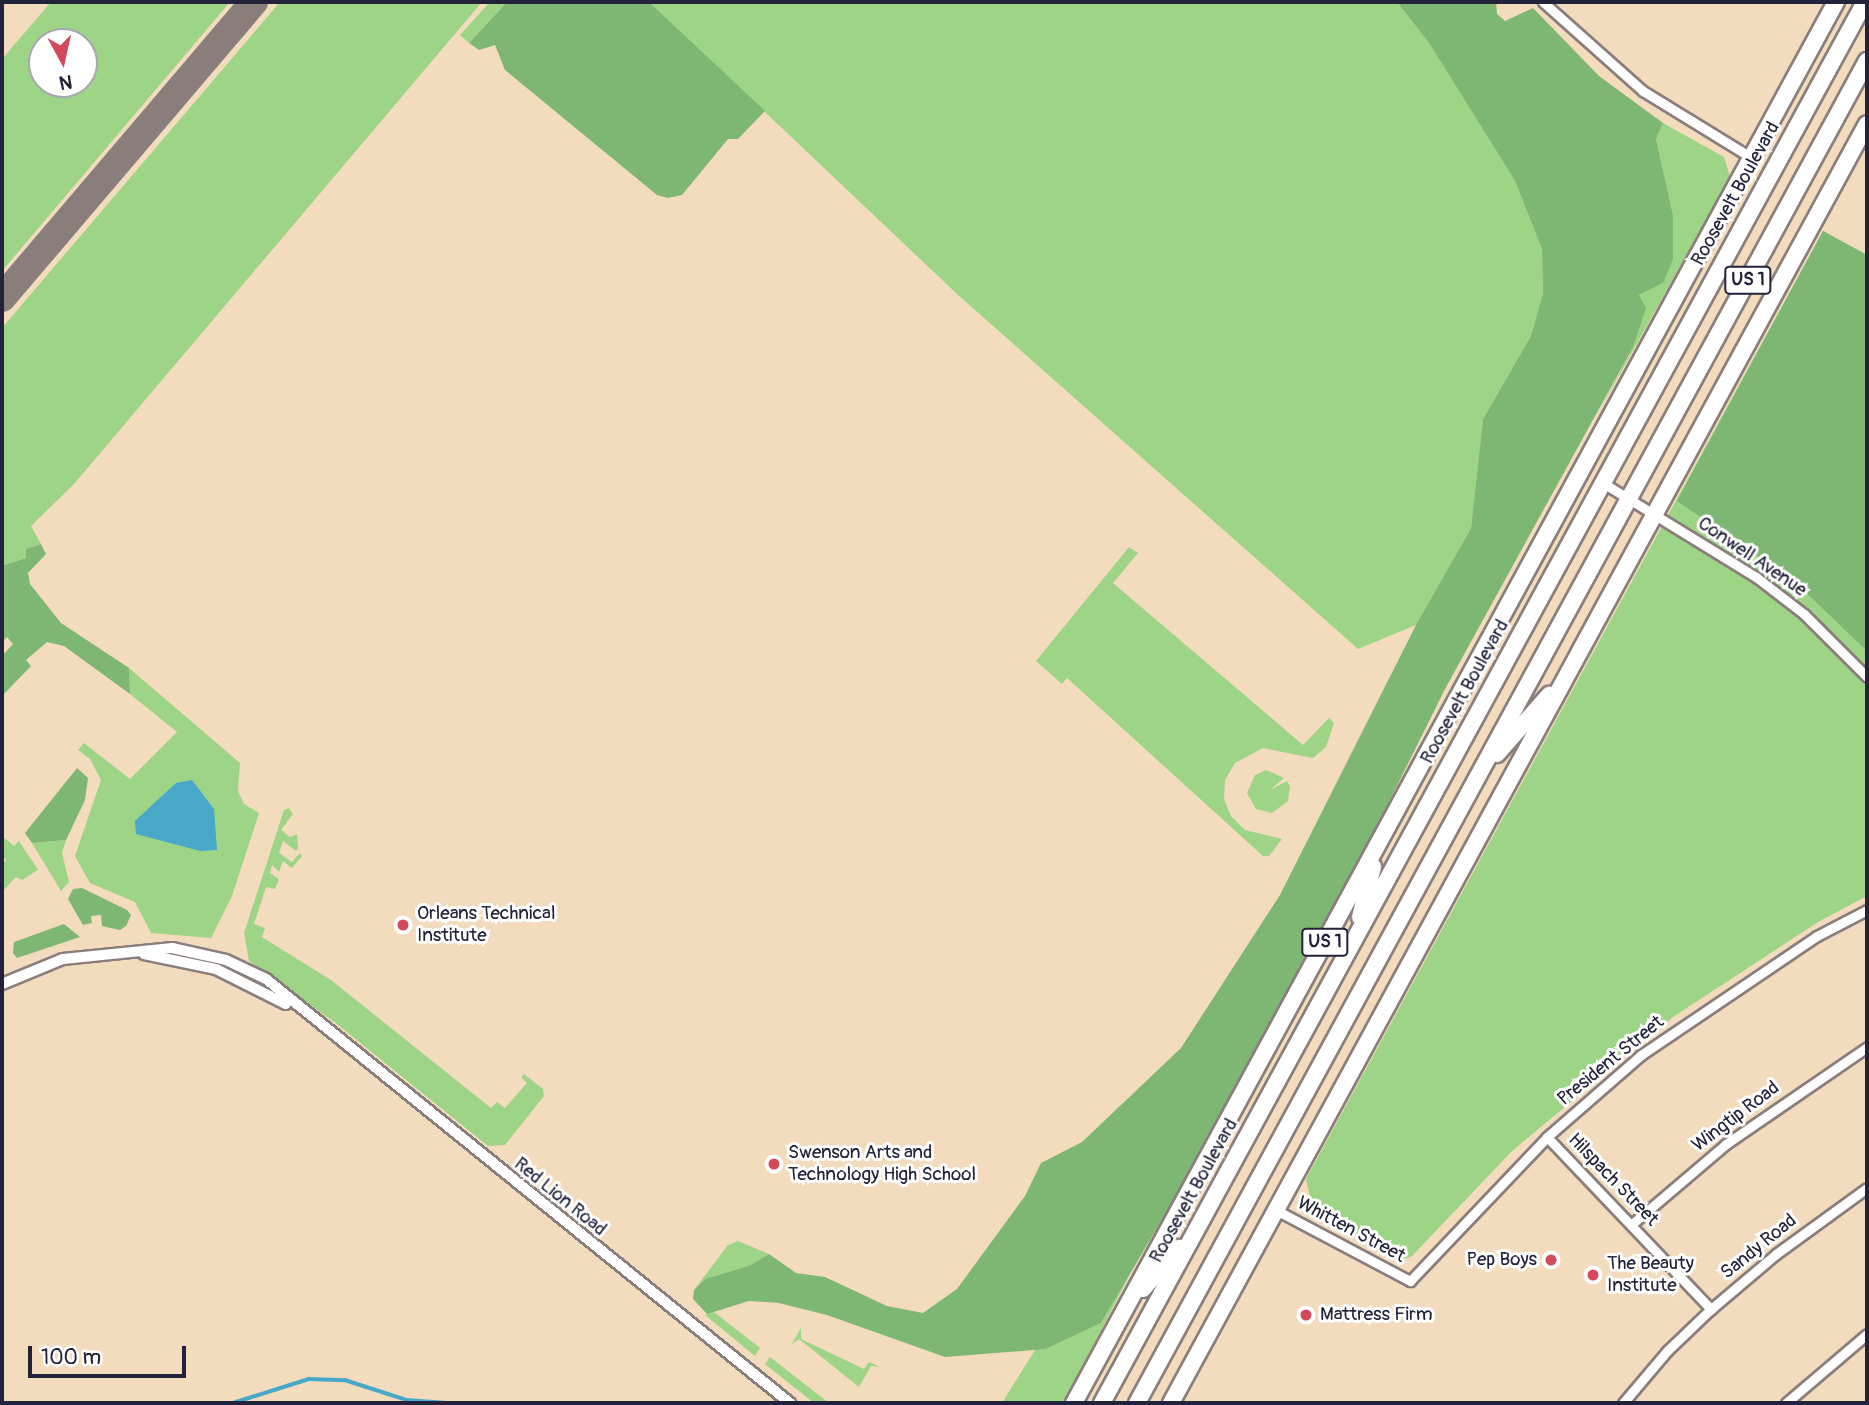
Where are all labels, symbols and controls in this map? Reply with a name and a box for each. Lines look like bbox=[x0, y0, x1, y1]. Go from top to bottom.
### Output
north arrow bbox=[28, 28, 98, 98]
text: N bbox=[58, 69, 74, 95]
street label: Roosevelt Boulevard bbox=[1687, 118, 1785, 270]
road number: US 1 bbox=[1724, 266, 1772, 294]
street label: Conwell Avenue bbox=[1693, 512, 1811, 602]
street label: Roosevelt Boulevard bbox=[1416, 616, 1514, 768]
place label: Orleans Technical Institute bbox=[417, 903, 555, 947]
marker: Orleans Technical Institute bbox=[395, 917, 411, 933]
road number: US 1 bbox=[1300, 928, 1350, 957]
street label: President Street bbox=[1553, 1011, 1669, 1111]
street label: Wingtip Road bbox=[1688, 1077, 1784, 1157]
street label: Roosevelt Boulevard bbox=[1145, 1115, 1243, 1267]
street label: Hilspach Street bbox=[1563, 1129, 1663, 1231]
place label: Swenson Arts and Technology High School bbox=[788, 1142, 976, 1186]
street label: Red Lion Road bbox=[509, 1153, 611, 1241]
marker: Swenson Arts and Technology High School bbox=[766, 1156, 782, 1172]
street label: Whitten Street bbox=[1293, 1192, 1409, 1268]
street label: Sandy Road bbox=[1716, 1210, 1802, 1284]
place label: Pep Boys bbox=[1466, 1249, 1537, 1271]
marker: Pep Boys bbox=[1543, 1252, 1559, 1268]
place label: The Beauty Institute bbox=[1607, 1253, 1694, 1297]
marker: The Beauty Institute bbox=[1585, 1267, 1601, 1283]
place label: Mattress Firm bbox=[1320, 1304, 1433, 1326]
marker: Mattress Firm bbox=[1298, 1307, 1314, 1323]
scale bar bbox=[32, 1332, 189, 1376]
text: 100 m bbox=[41, 1344, 101, 1371]

